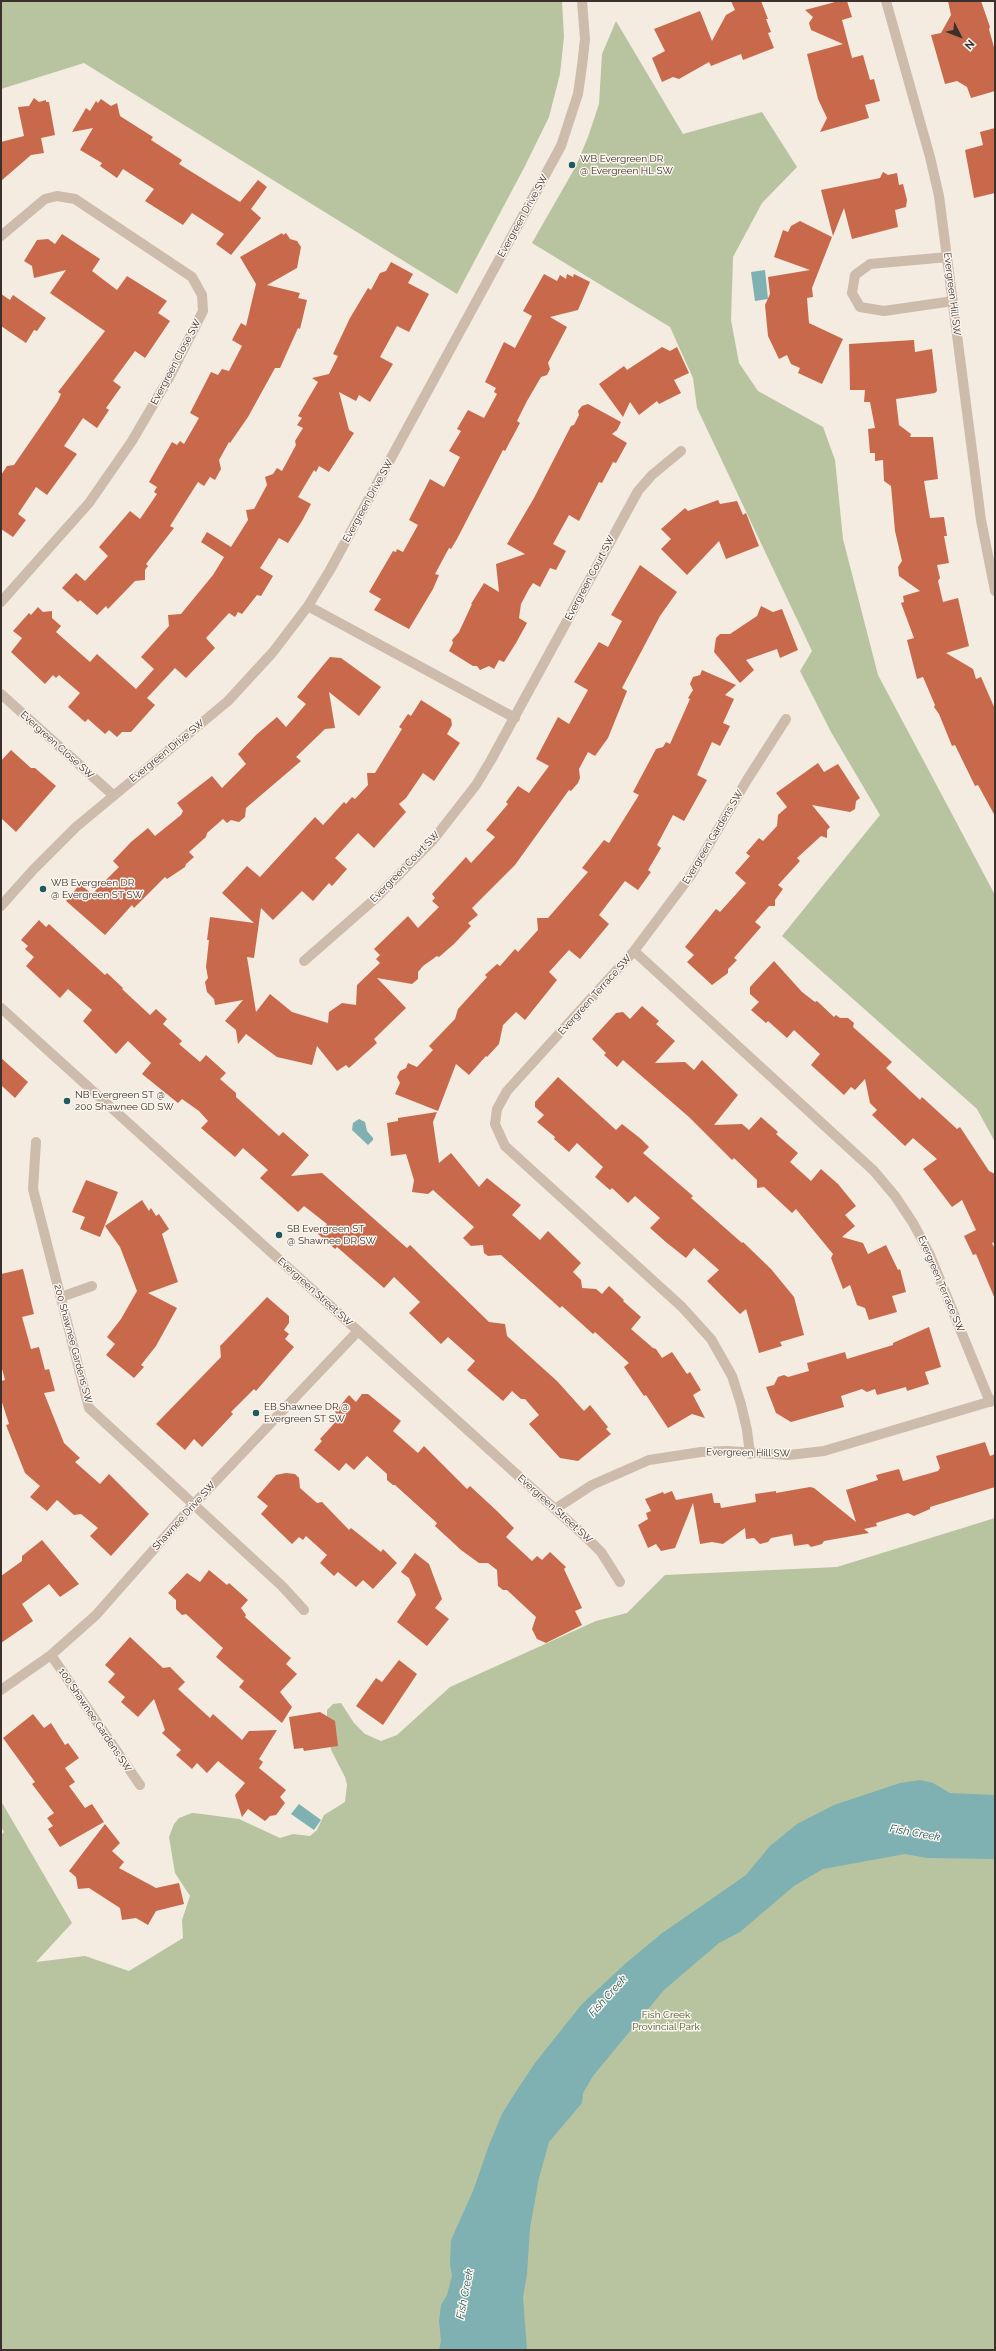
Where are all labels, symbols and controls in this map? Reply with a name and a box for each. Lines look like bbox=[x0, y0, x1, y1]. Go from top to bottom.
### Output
north arrow bbox=[940, 16, 980, 56]
text: N bbox=[962, 37, 977, 52]
place label: WB Evergreen DR @ Evergreen HL SW bbox=[580, 153, 673, 176]
marker: WB Evergreen DR @ Evergreen HL SW bbox=[567, 160, 577, 170]
street label: Evergreen Drive SW bbox=[495, 173, 551, 259]
street label: Evergreen Hill SW bbox=[941, 252, 963, 336]
street label: Evergreen Close SW bbox=[148, 317, 204, 407]
street label: Evergreen Drive SW bbox=[340, 458, 396, 544]
street label: Evergreen Court SW bbox=[563, 533, 617, 623]
street label: Evergreen Close SW bbox=[18, 709, 96, 781]
street label: Evergreen Drive SW bbox=[127, 717, 207, 785]
street label: Evergreen Gardens SW bbox=[680, 788, 746, 886]
street label: Evergreen Court SW bbox=[368, 829, 442, 905]
place label: WB Evergreen DR @ Evergreen ST SW bbox=[51, 877, 143, 900]
marker: WB Evergreen DR @ Evergreen ST SW bbox=[38, 884, 48, 894]
street label: Evergreen Terrace SW bbox=[556, 953, 634, 1037]
place label: NB Evergreen ST @ 200 Shawnee GD SW bbox=[75, 1089, 174, 1112]
marker: NB Evergreen ST @ 200 Shawnee GD SW bbox=[62, 1096, 72, 1106]
place label: SB Evergreen ST @ Shawnee DR SW bbox=[287, 1223, 376, 1246]
marker: SB Evergreen ST @ Shawnee DR SW bbox=[274, 1230, 284, 1240]
street label: Evergreen Terrace SW bbox=[915, 1234, 967, 1334]
street label: Evergreen Street SW bbox=[275, 1255, 355, 1329]
street label: 200 Shawnee Gardens SW bbox=[51, 1283, 95, 1405]
place label: EB Shawnee DR @ Evergreen ST SW bbox=[264, 1401, 349, 1424]
marker: EB Shawnee DR @ Evergreen ST SW bbox=[251, 1408, 261, 1418]
street label: Evergreen Hill SW bbox=[706, 1446, 790, 1460]
street label: Evergreen Street SW bbox=[515, 1472, 595, 1546]
street label: Shawnee Drive SW bbox=[150, 1479, 218, 1553]
street label: 100 Shawnee Gardens SW bbox=[56, 1666, 134, 1774]
water label: Fish Creek bbox=[889, 1822, 941, 1844]
water label: Fish Creek bbox=[586, 1973, 630, 2019]
park label: Fish Creek Provincial Park bbox=[632, 2009, 700, 2032]
water label: Fish Creek bbox=[454, 2268, 476, 2320]

